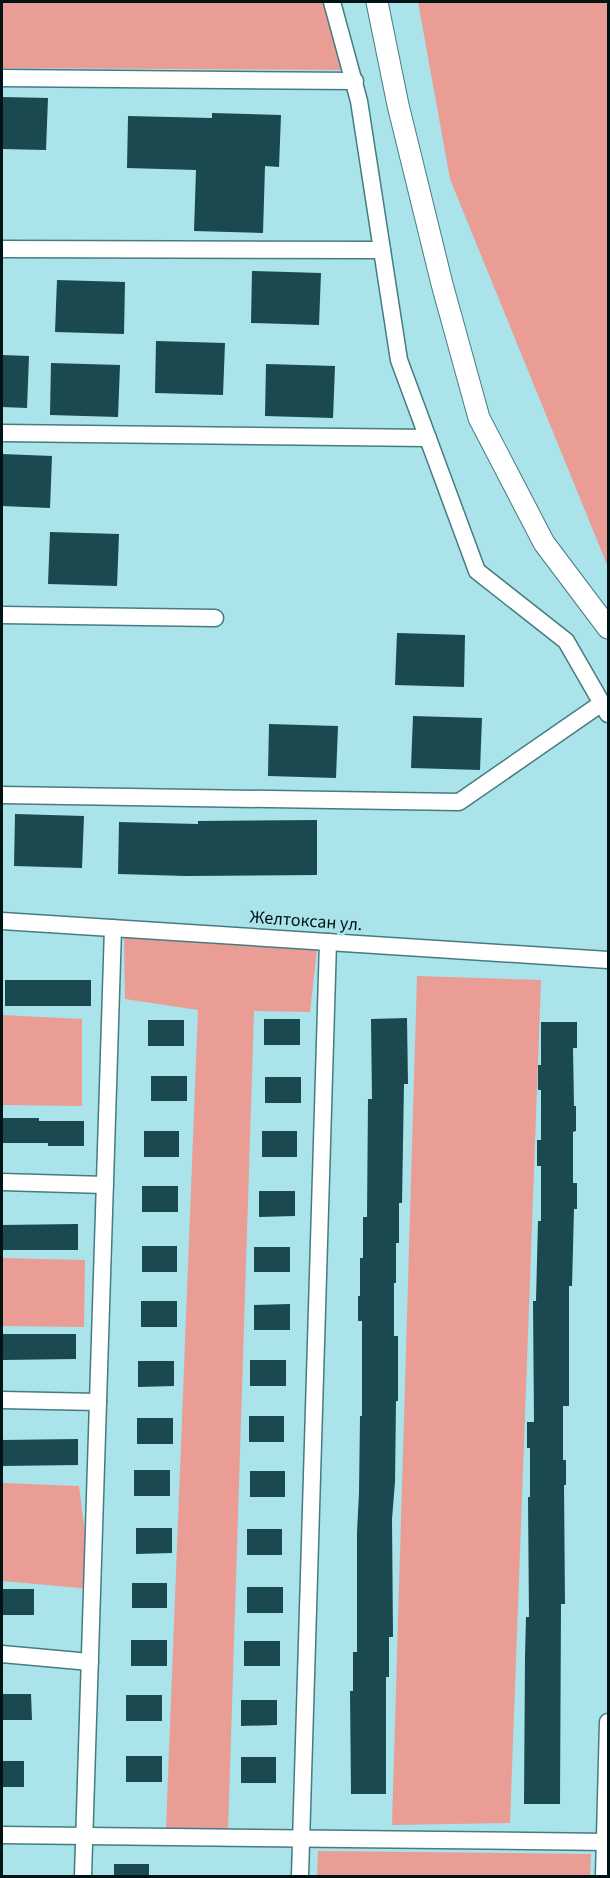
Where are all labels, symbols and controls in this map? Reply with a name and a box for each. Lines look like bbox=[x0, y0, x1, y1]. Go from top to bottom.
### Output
street label: Желтоксан ул. bbox=[249, 905, 363, 937]

